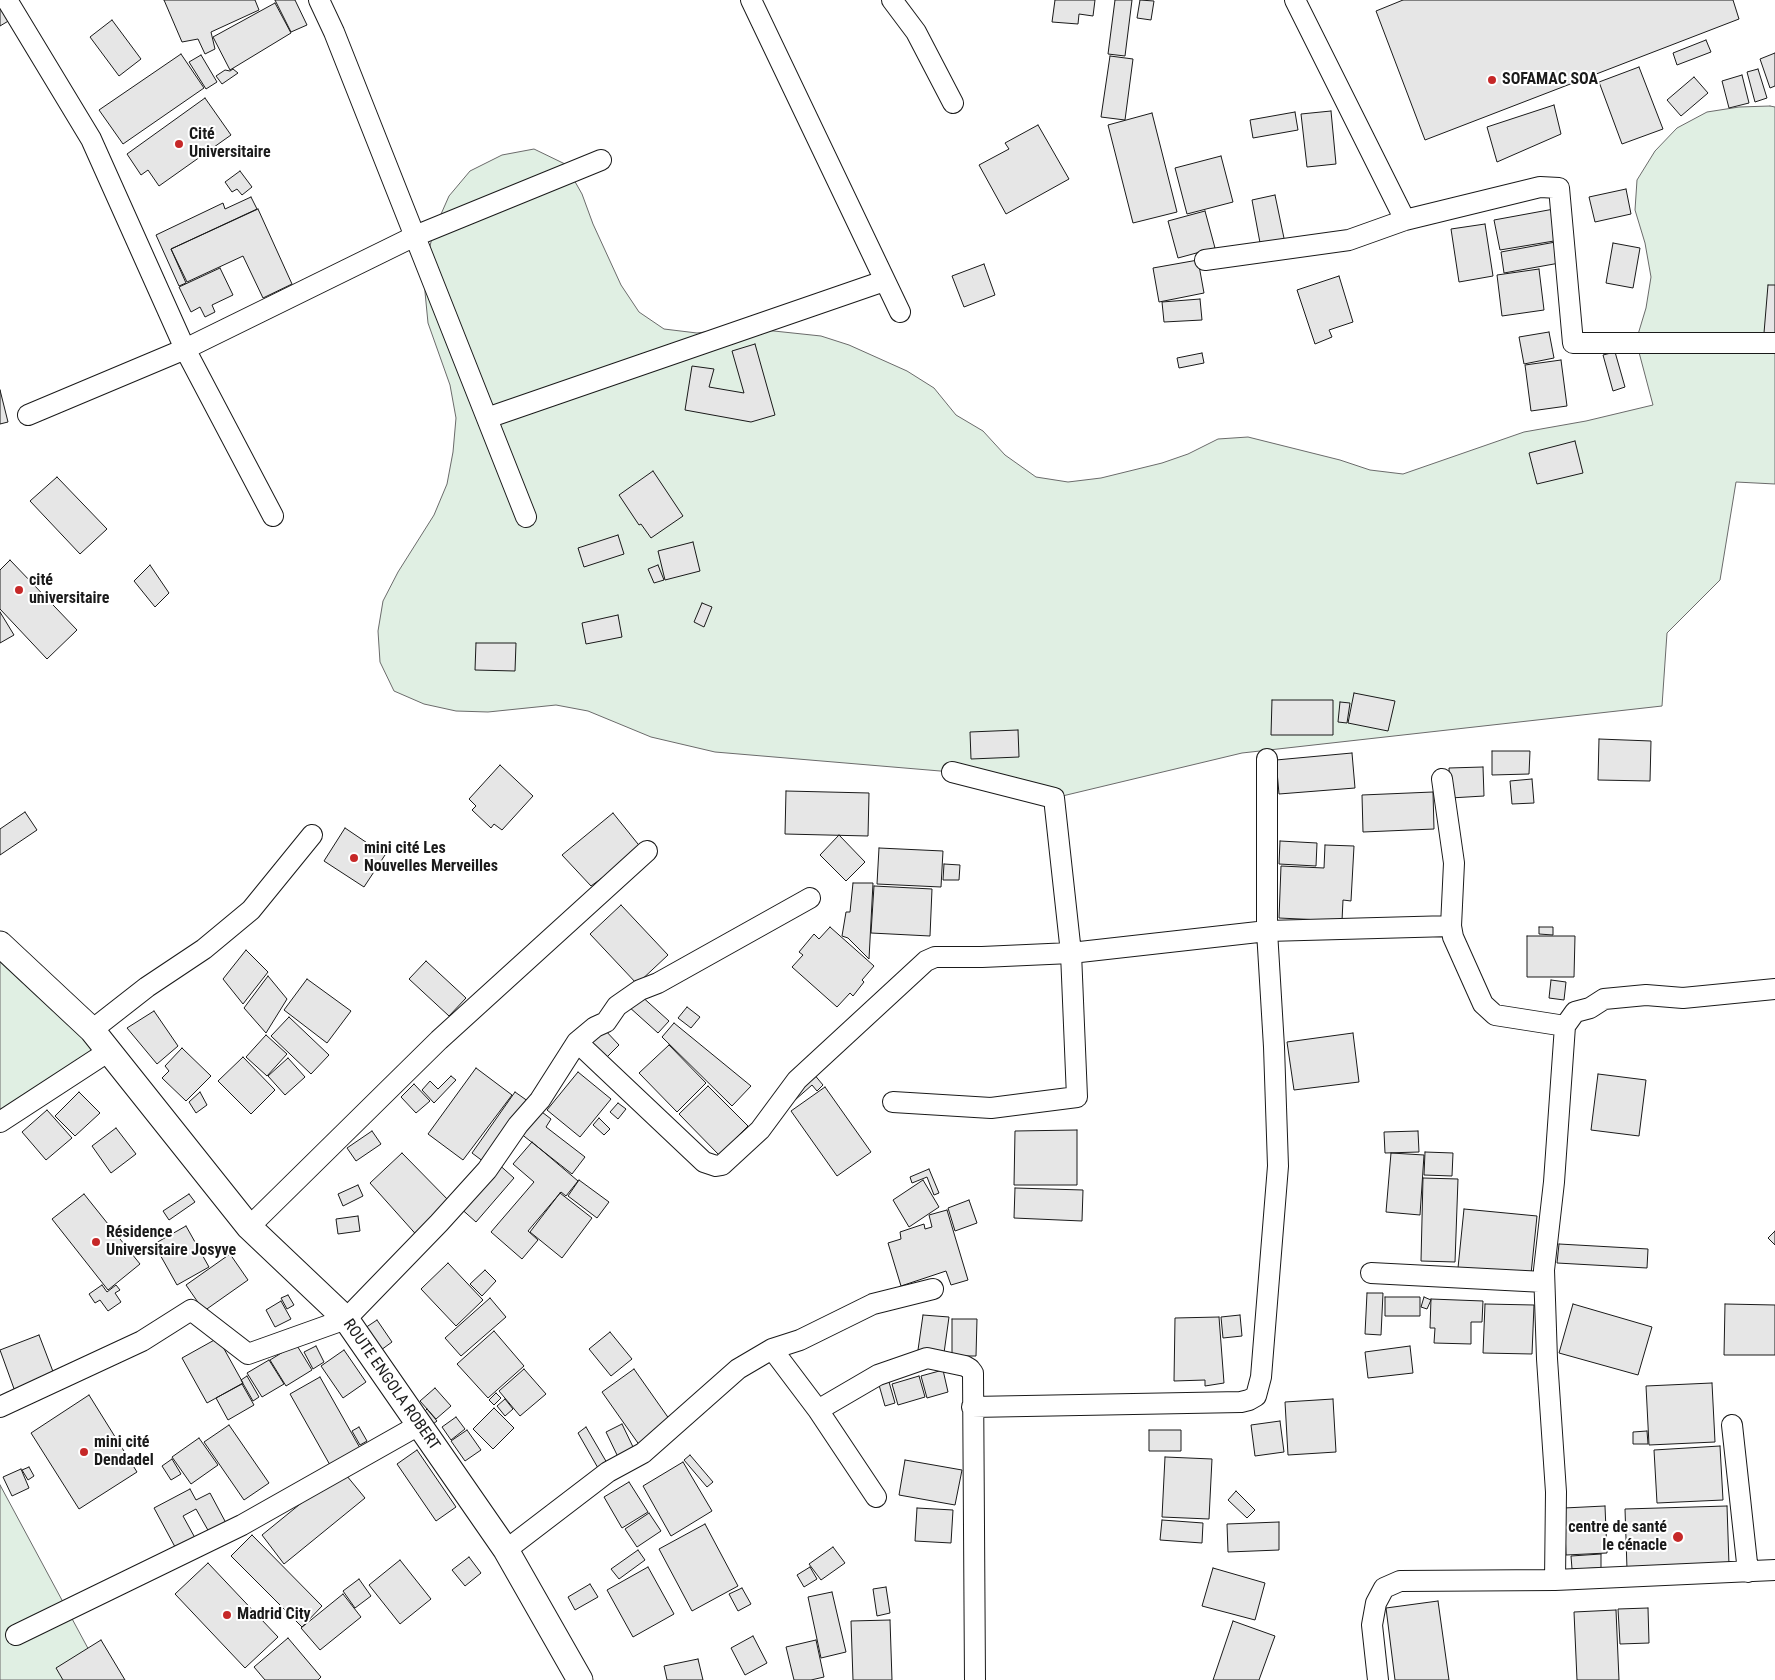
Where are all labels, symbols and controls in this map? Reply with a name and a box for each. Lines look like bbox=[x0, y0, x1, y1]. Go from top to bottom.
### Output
place label: SOFAMAC SOA bbox=[1502, 70, 1598, 90]
marker: SOFAMAC SOA bbox=[1486, 74, 1498, 86]
place label: Cité Universitaire bbox=[189, 125, 271, 163]
marker: Cité Universitaire bbox=[173, 138, 185, 150]
place label: cité universitaire bbox=[29, 571, 109, 609]
marker: cité universitaire bbox=[13, 584, 25, 596]
place label: mini cité Les Nouvelles Merveilles bbox=[364, 839, 498, 877]
marker: mini cité Les Nouvelles Merveilles bbox=[348, 852, 360, 864]
place label: Résidence Universitaire Josyve bbox=[106, 1223, 236, 1261]
marker: Résidence Universitaire Josyve bbox=[90, 1236, 102, 1248]
street label: ROUTE ENGOLA ROBERT bbox=[339, 1316, 443, 1454]
place label: mini cité Dendadel bbox=[94, 1433, 154, 1471]
marker: mini cité Dendadel bbox=[78, 1446, 90, 1458]
place label: centre de santé le cénacle bbox=[1568, 1518, 1667, 1556]
marker: centre de santé le cénacle bbox=[1671, 1530, 1685, 1544]
place label: Madrid City bbox=[237, 1605, 311, 1625]
marker: Madrid City bbox=[221, 1609, 233, 1621]

